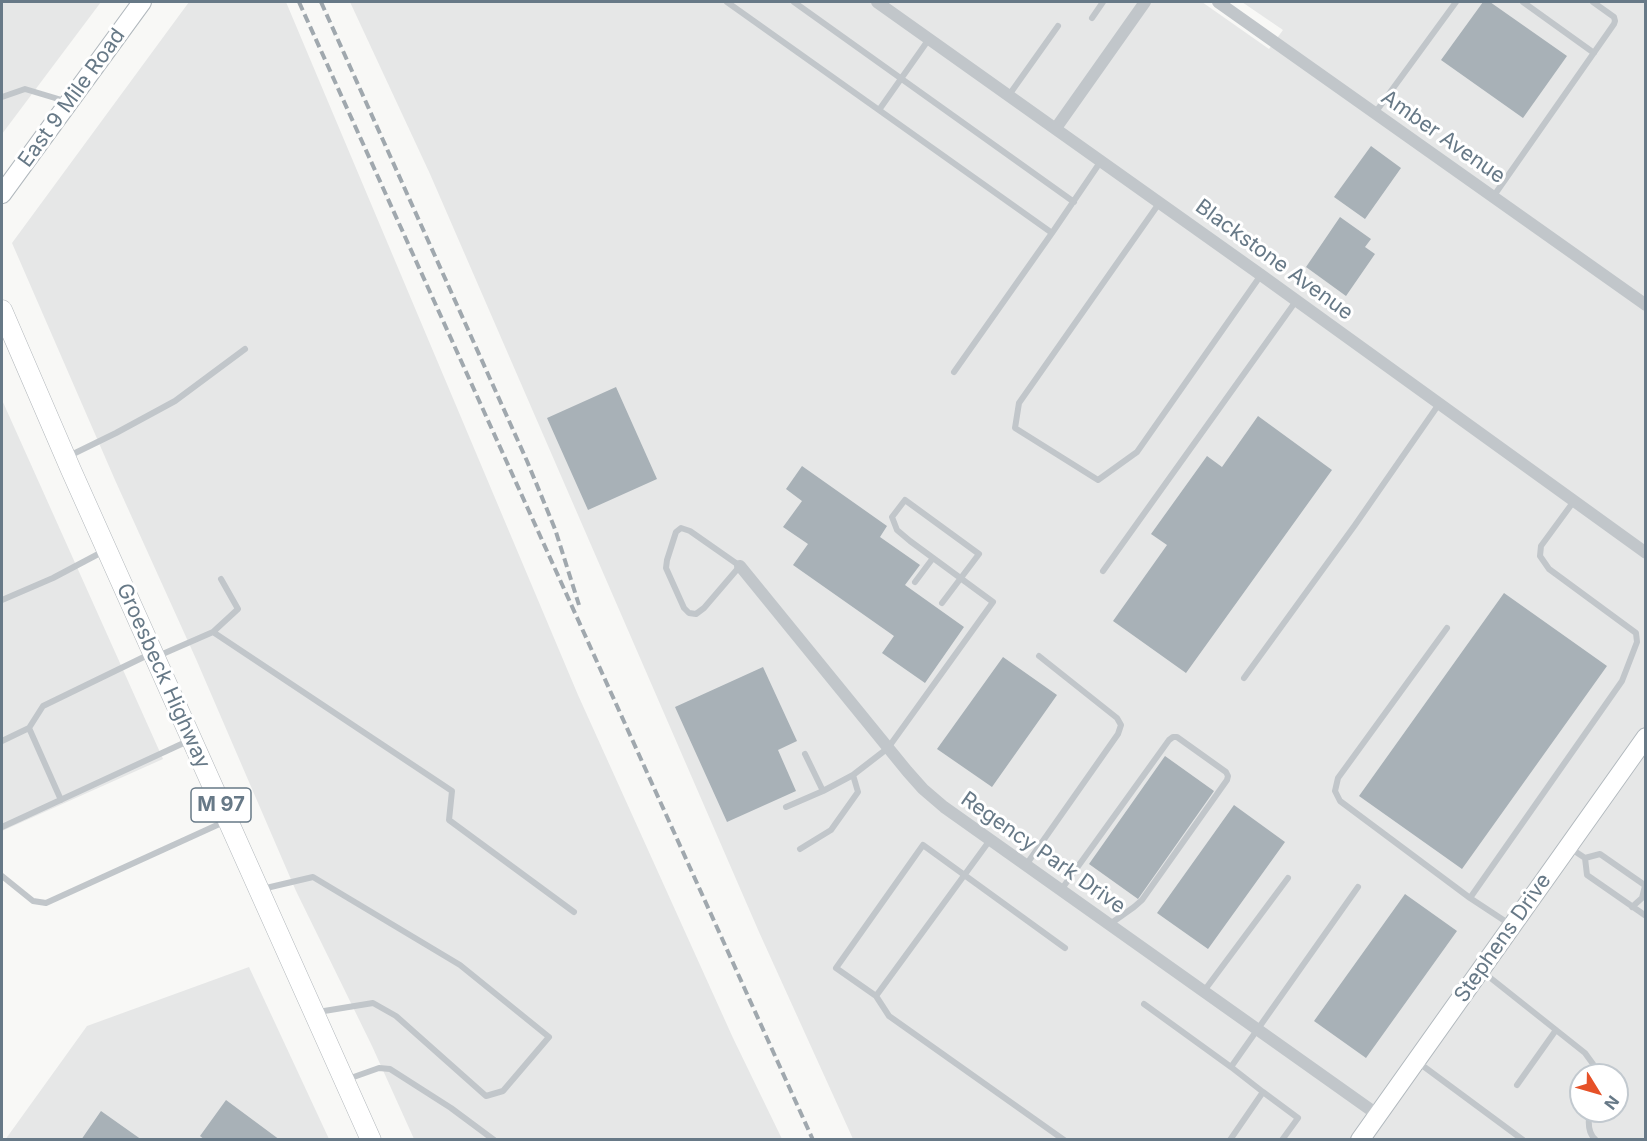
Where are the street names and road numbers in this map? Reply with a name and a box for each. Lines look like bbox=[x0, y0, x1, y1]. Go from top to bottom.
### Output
street label: East 9 Mile Road bbox=[13, 24, 131, 172]
street label: Amber Avenue bbox=[1376, 85, 1510, 189]
street label: Blackstone Avenue bbox=[1190, 194, 1358, 326]
street label: Groesbeck Highway bbox=[111, 579, 215, 773]
street label: Regency Park Drive bbox=[956, 787, 1130, 919]
road number: M 97 bbox=[191, 788, 251, 822]
street label: Stephens Drive bbox=[1449, 869, 1557, 1007]

